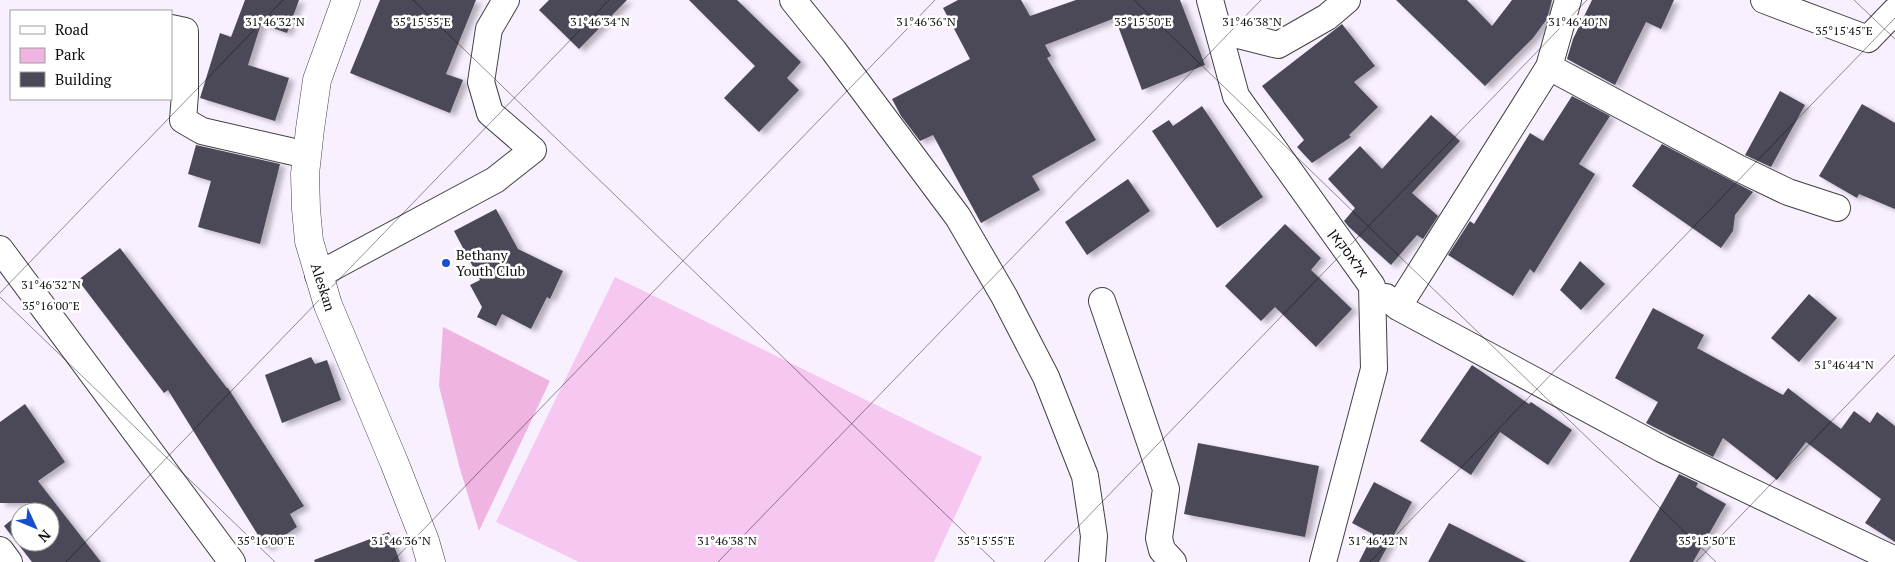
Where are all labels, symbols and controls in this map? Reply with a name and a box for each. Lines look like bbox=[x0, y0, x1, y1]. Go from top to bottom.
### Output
legend bbox=[10, 10, 172, 100]
text: 31°46'32"N bbox=[245, 14, 305, 29]
text: 35°15'55"E bbox=[393, 14, 451, 29]
text: 31°46'34"N bbox=[570, 14, 630, 29]
text: 31°46'36"N bbox=[896, 14, 956, 29]
text: 35°15'50"E bbox=[1114, 14, 1172, 29]
text: 31°46'38"N bbox=[1222, 14, 1282, 29]
text: 31°46'40"N bbox=[1548, 14, 1608, 29]
text: Road bbox=[55, 19, 88, 39]
text: 35°15'45"E bbox=[1815, 23, 1873, 38]
text: Park bbox=[55, 44, 85, 64]
text: Building bbox=[55, 69, 113, 89]
street label: אלאסקאן bbox=[1325, 225, 1373, 281]
place label: Bethany Youth Club bbox=[456, 245, 526, 280]
marker: Bethany Youth Club bbox=[440, 257, 452, 269]
street label: Aleskan bbox=[307, 260, 340, 314]
text: 31°46'32"N bbox=[21, 277, 81, 292]
text: 35°16'00"E bbox=[22, 298, 80, 313]
text: 31°46'44"N bbox=[1814, 357, 1874, 372]
north arrow bbox=[10, 502, 60, 552]
text: N bbox=[34, 526, 55, 547]
text: 35°16'00"E bbox=[237, 533, 295, 548]
text: 31°46'36"N bbox=[371, 533, 431, 548]
text: 31°46'38"N bbox=[697, 533, 757, 548]
text: 35°15'55"E bbox=[957, 533, 1015, 548]
text: 31°46'42"N bbox=[1348, 533, 1408, 548]
text: 35°15'50"E bbox=[1678, 533, 1736, 548]

